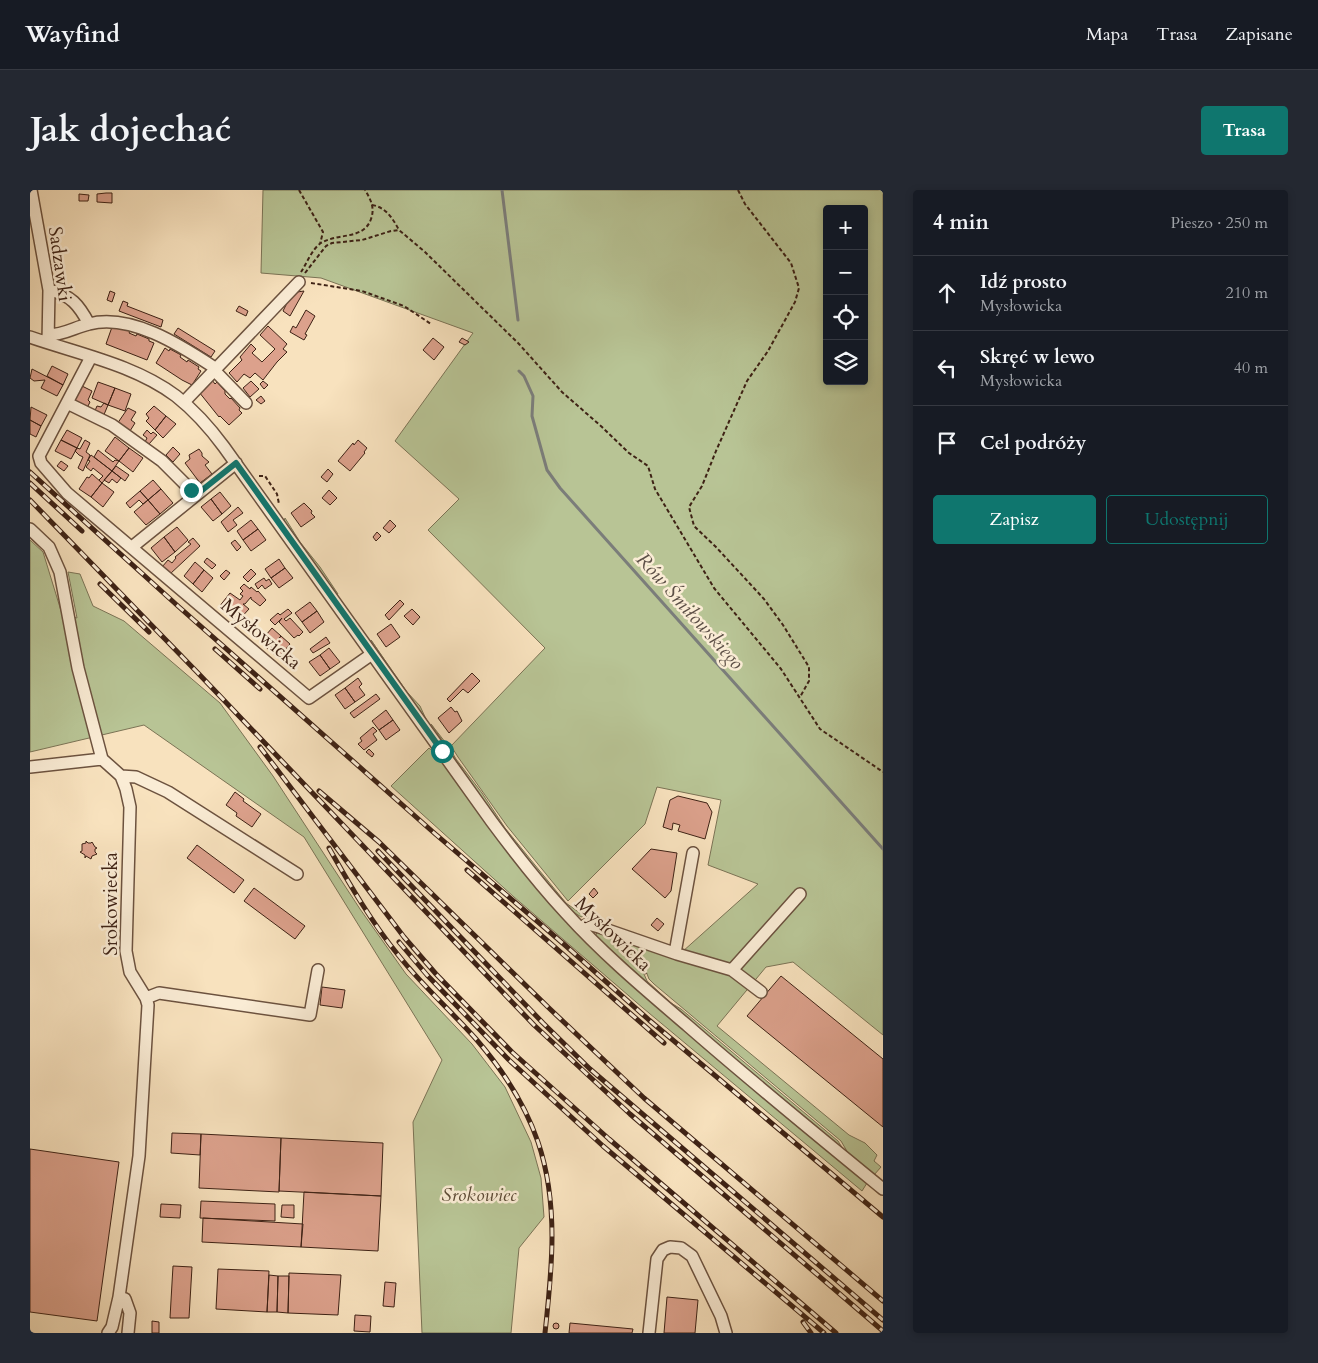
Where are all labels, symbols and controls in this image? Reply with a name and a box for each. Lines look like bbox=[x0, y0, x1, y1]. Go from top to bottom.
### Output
text: Wayfind bbox=[25, 18, 120, 51]
text: Mapa bbox=[1086, 22, 1128, 47]
text: Trasa bbox=[1156, 22, 1198, 47]
text: Zapisane bbox=[1226, 22, 1293, 47]
text: Jak dojechać bbox=[30, 106, 231, 154]
button: Trasa bbox=[1201, 106, 1288, 155]
map controls bbox=[823, 205, 868, 385]
button: + bbox=[823, 205, 868, 250]
text: 4 min bbox=[933, 208, 989, 237]
text: Pieszo · 250 m bbox=[1171, 212, 1268, 234]
street label: Sadzawki bbox=[42, 225, 78, 303]
button: − bbox=[823, 250, 868, 295]
text: Idź prosto bbox=[980, 269, 1067, 295]
icon: ahead bbox=[933, 279, 961, 307]
text: 210 m bbox=[1226, 282, 1268, 304]
button: locate bbox=[823, 295, 868, 340]
text: Mysłowicka bbox=[980, 295, 1062, 317]
button: layers bbox=[823, 340, 868, 385]
text: Skręć w lewo bbox=[980, 344, 1095, 370]
icon: left bbox=[933, 354, 961, 382]
text: 40 m bbox=[1234, 357, 1268, 379]
text: Mysłowicka bbox=[980, 370, 1062, 392]
icon: arrive bbox=[933, 429, 961, 457]
text: Cel podróży bbox=[980, 430, 1086, 456]
route end bbox=[180, 479, 203, 502]
button: Zapisz bbox=[933, 495, 1096, 544]
button: Udostępnij bbox=[1106, 495, 1268, 544]
water label: Rów Śmiłowskiego bbox=[630, 547, 750, 675]
street label: Mysłowicka bbox=[215, 593, 307, 675]
route start bbox=[431, 740, 454, 763]
street label: Srokowiecka bbox=[98, 852, 124, 956]
street label: Mysłowicka bbox=[569, 891, 657, 977]
park label: Srokowiec bbox=[442, 1182, 517, 1208]

